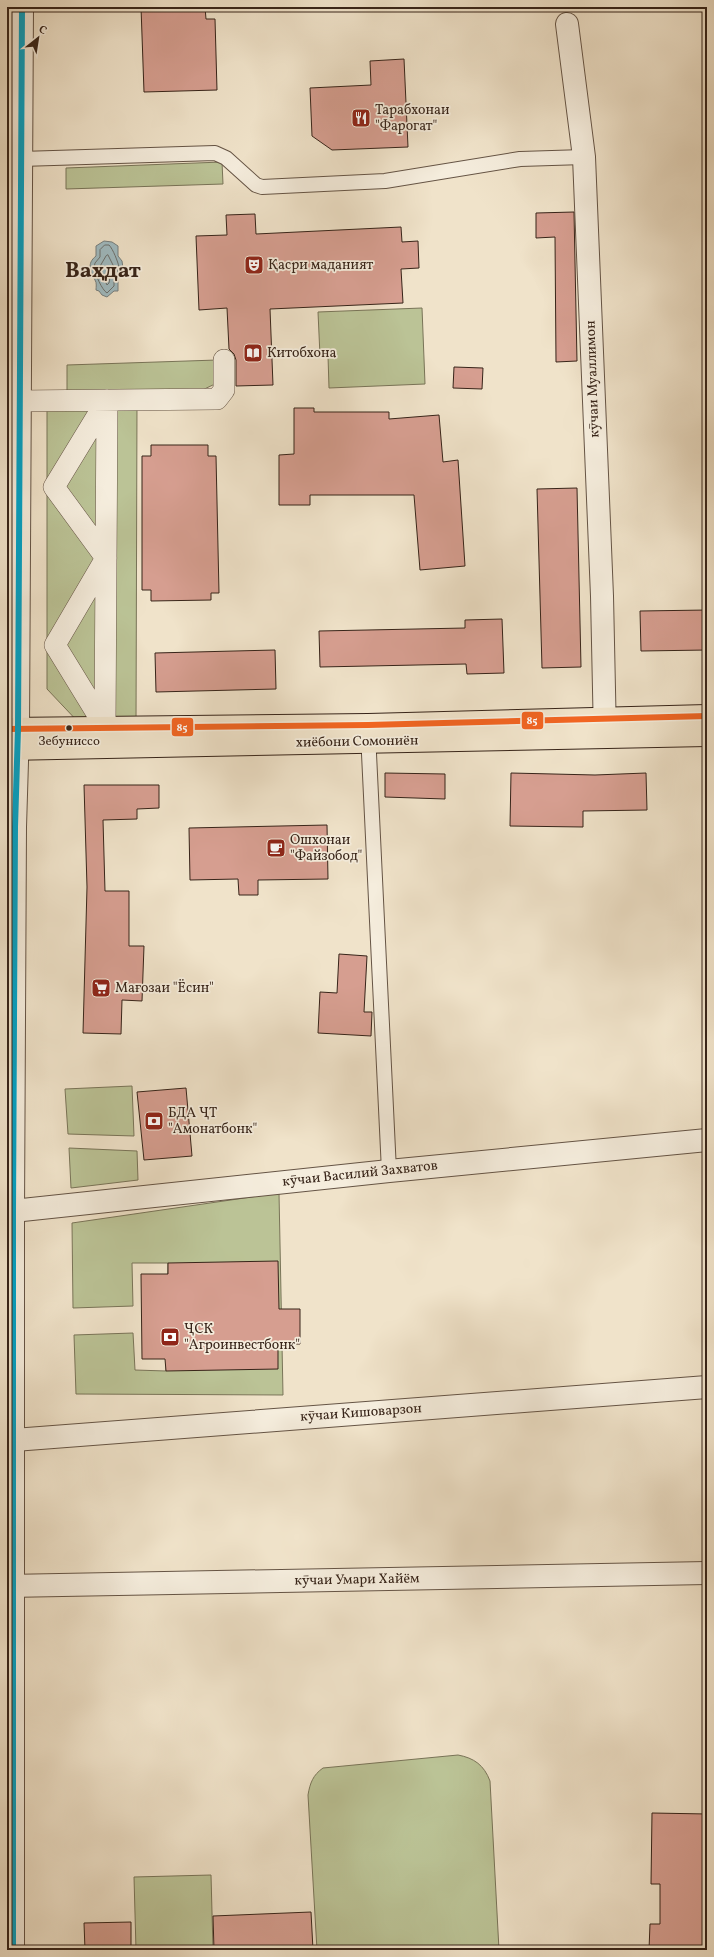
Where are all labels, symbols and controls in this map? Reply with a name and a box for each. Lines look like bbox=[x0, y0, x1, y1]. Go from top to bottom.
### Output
north arrow bbox=[18, 18, 58, 58]
text: С bbox=[35, 22, 49, 39]
place label: Тарабхонаи "Фарогат" bbox=[375, 101, 450, 136]
restaurant icon: Тарабхонаи "Фарогат" bbox=[350, 107, 372, 129]
theatre icon: Қасри маданият bbox=[243, 254, 265, 276]
district label: Ваҳдат bbox=[65, 256, 141, 287]
place label: Қасри маданият bbox=[268, 256, 373, 275]
street label: кӯчаи Муаллимон bbox=[581, 320, 605, 438]
library icon: Китобхона bbox=[242, 342, 264, 364]
place label: Китобхона bbox=[267, 344, 337, 363]
line badge: 85 bbox=[521, 711, 544, 730]
text: 85 bbox=[526, 714, 538, 729]
line badge: 85 bbox=[171, 717, 194, 737]
text: 85 bbox=[176, 721, 188, 736]
marker: Зебуниссо bbox=[64, 723, 74, 733]
street label: хиёбони Сомониён bbox=[295, 731, 419, 753]
place label: Зебуниссо bbox=[38, 733, 100, 751]
place label: Ошхонаи "Файзобод" bbox=[290, 831, 362, 866]
cafe icon: Ошхонаи "Файзобод" bbox=[265, 837, 287, 859]
supermarket icon: Мағозаи "Ёсин" bbox=[90, 977, 112, 999]
place label: Мағозаи "Ёсин" bbox=[115, 979, 214, 998]
place label: БДА ҶТ "Амонатбонк" bbox=[168, 1104, 257, 1139]
bank icon: БДА ҶТ "Амонатбонк" bbox=[143, 1110, 165, 1132]
street label: кӯчаи Василий Захватов bbox=[281, 1156, 439, 1192]
place label: ҶСК "Агроинвестбонк" bbox=[184, 1320, 300, 1355]
bank icon: ҶСК "Агроинвестбонк" bbox=[159, 1326, 181, 1348]
street label: кӯчаи Кишоварзон bbox=[300, 1399, 423, 1427]
street label: кӯчаи Умари Хайём bbox=[294, 1569, 420, 1591]

